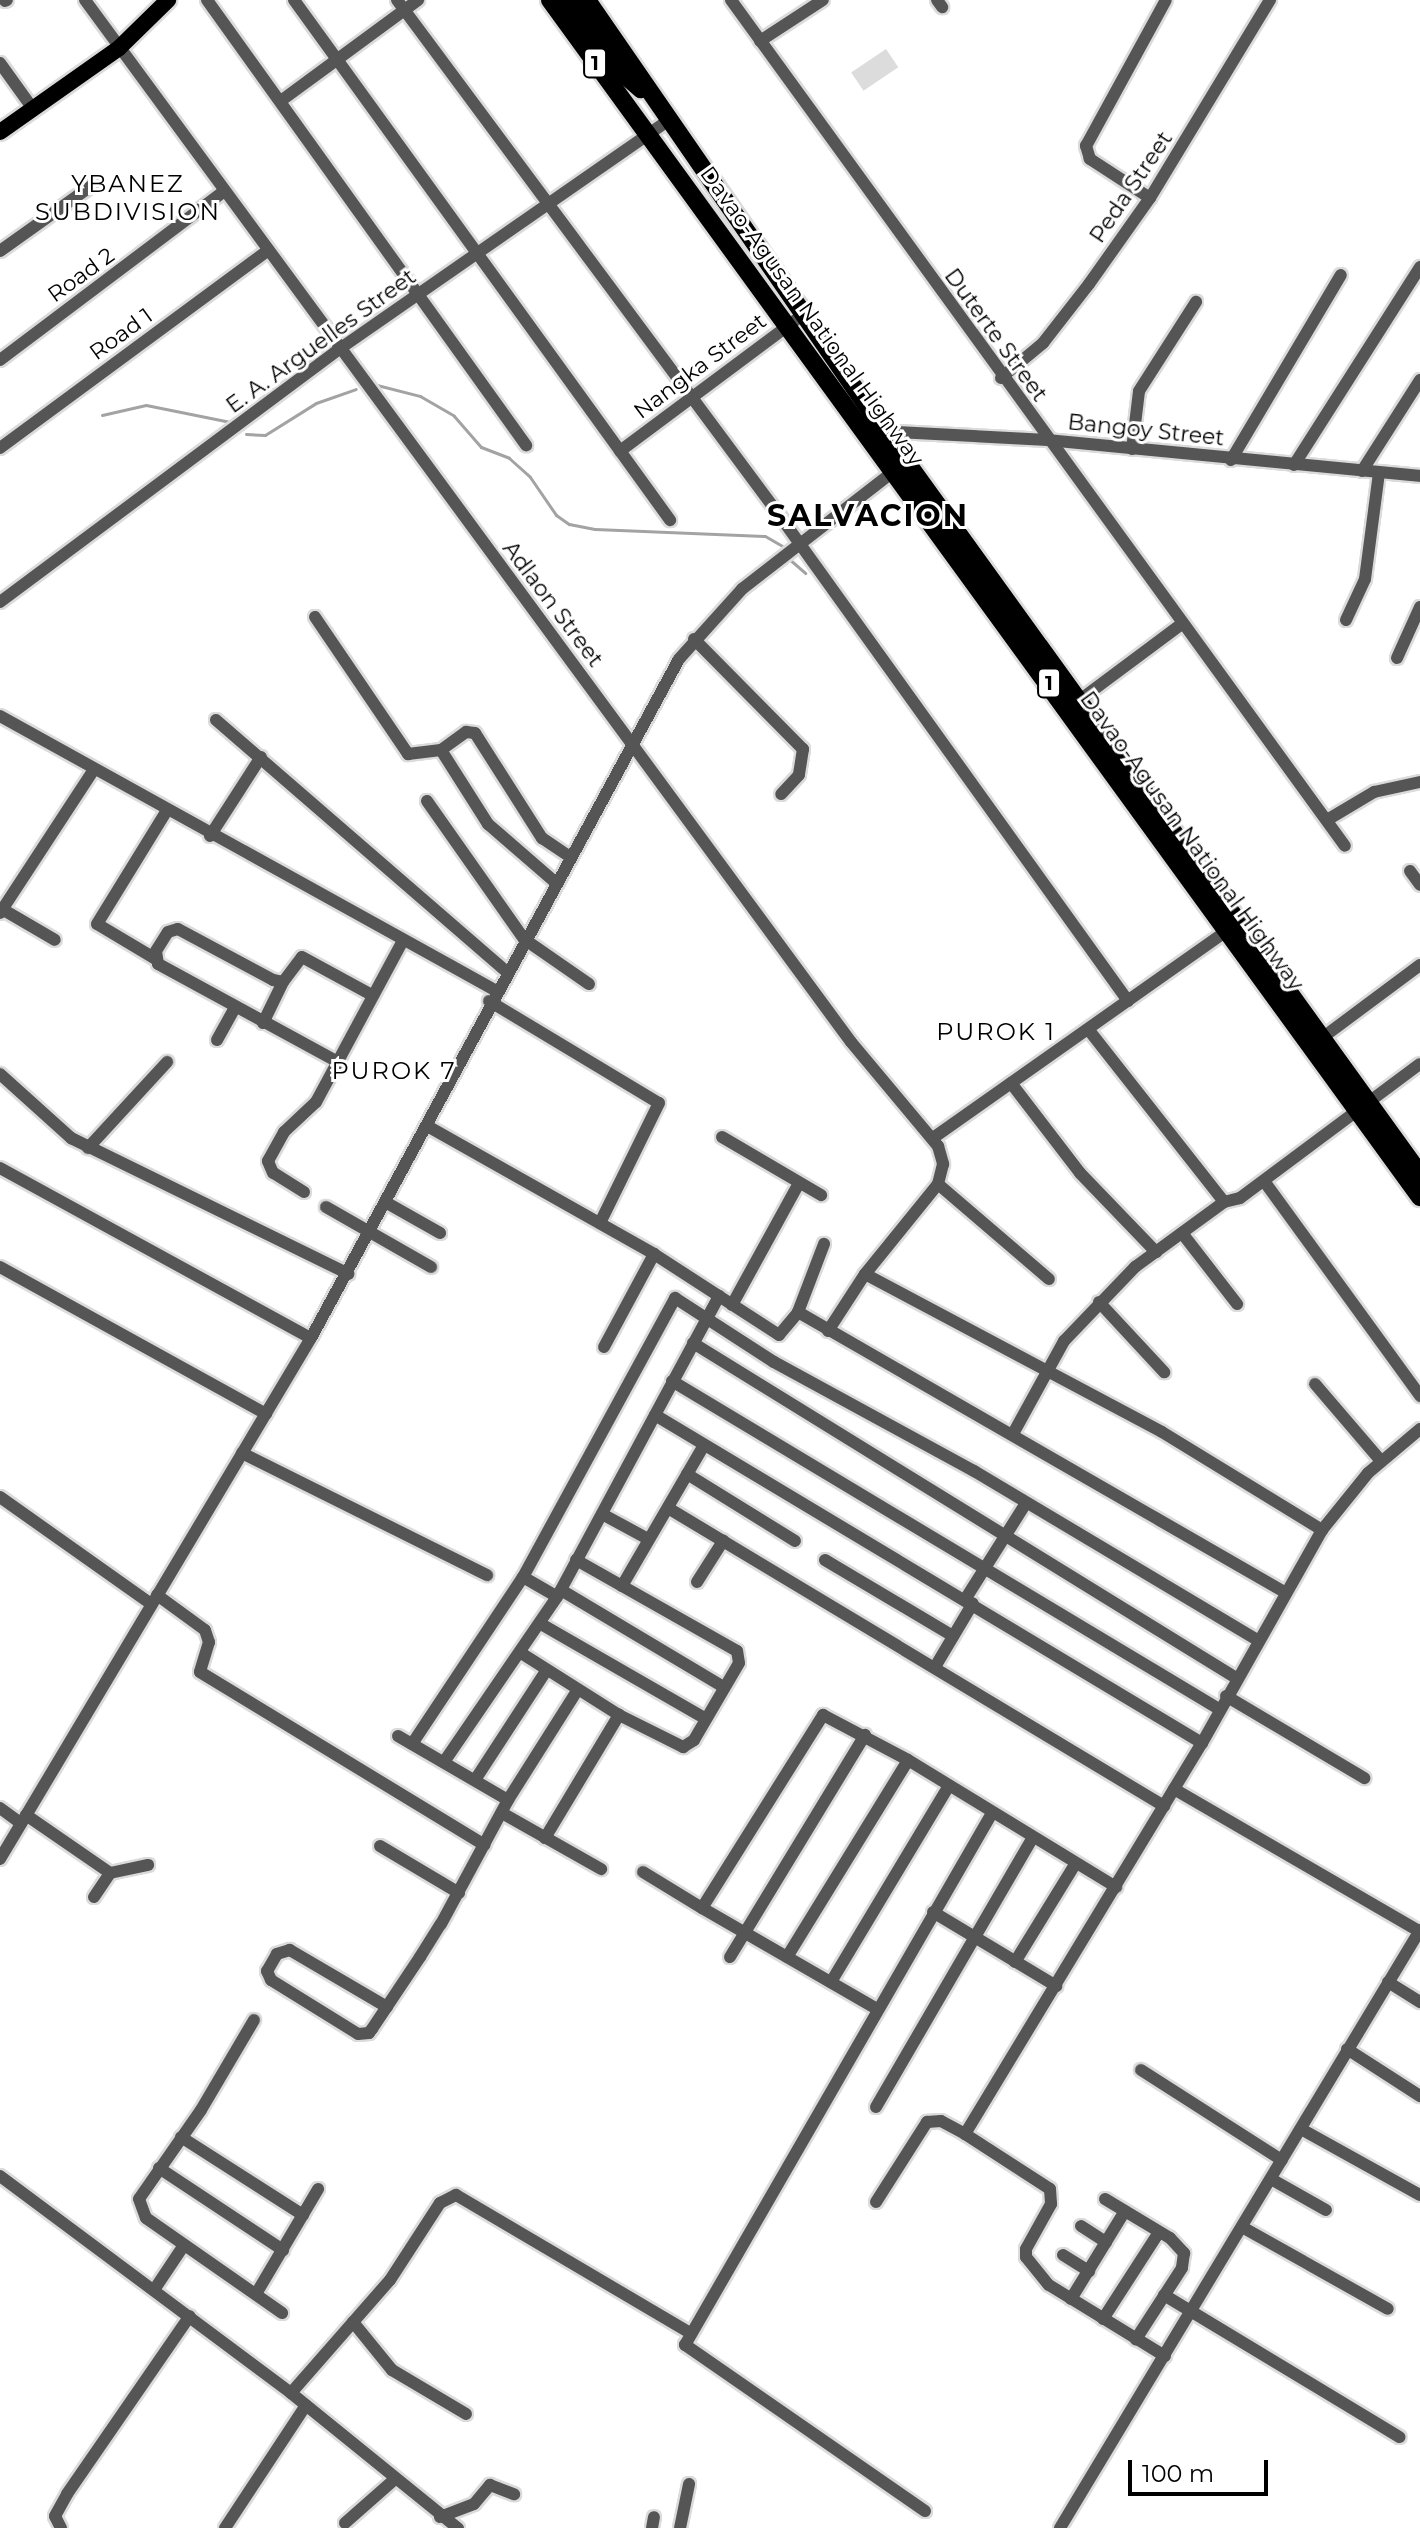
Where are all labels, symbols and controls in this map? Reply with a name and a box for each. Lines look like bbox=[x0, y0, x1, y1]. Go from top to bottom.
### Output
road number: 1 bbox=[583, 47, 607, 79]
street label: Peda Street bbox=[1084, 126, 1178, 248]
street label: Davao-Agusan National Highway bbox=[695, 161, 929, 471]
district label: YBANEZ SUBDIVISION bbox=[35, 170, 221, 226]
street label: Road 2 bbox=[43, 242, 119, 308]
street label: E. A. Arguelles Street bbox=[221, 263, 421, 419]
street label: Duterte Street bbox=[939, 263, 1053, 407]
street label: Road 1 bbox=[84, 302, 158, 366]
street label: Nangka Street bbox=[629, 308, 771, 424]
street label: Bangoy Street bbox=[1066, 409, 1226, 451]
district label: SALVACION bbox=[767, 498, 969, 534]
street label: Adlaon Street bbox=[497, 536, 609, 672]
road number: 1 bbox=[1037, 667, 1061, 699]
street label: Davao-Agusan National Highway bbox=[1075, 686, 1309, 996]
district label: PUROK 1 bbox=[936, 1018, 1056, 1046]
district label: PUROK 7 bbox=[331, 1057, 457, 1085]
scale bar bbox=[1132, 2444, 1272, 2494]
text: 100 m bbox=[1142, 2459, 1214, 2488]

